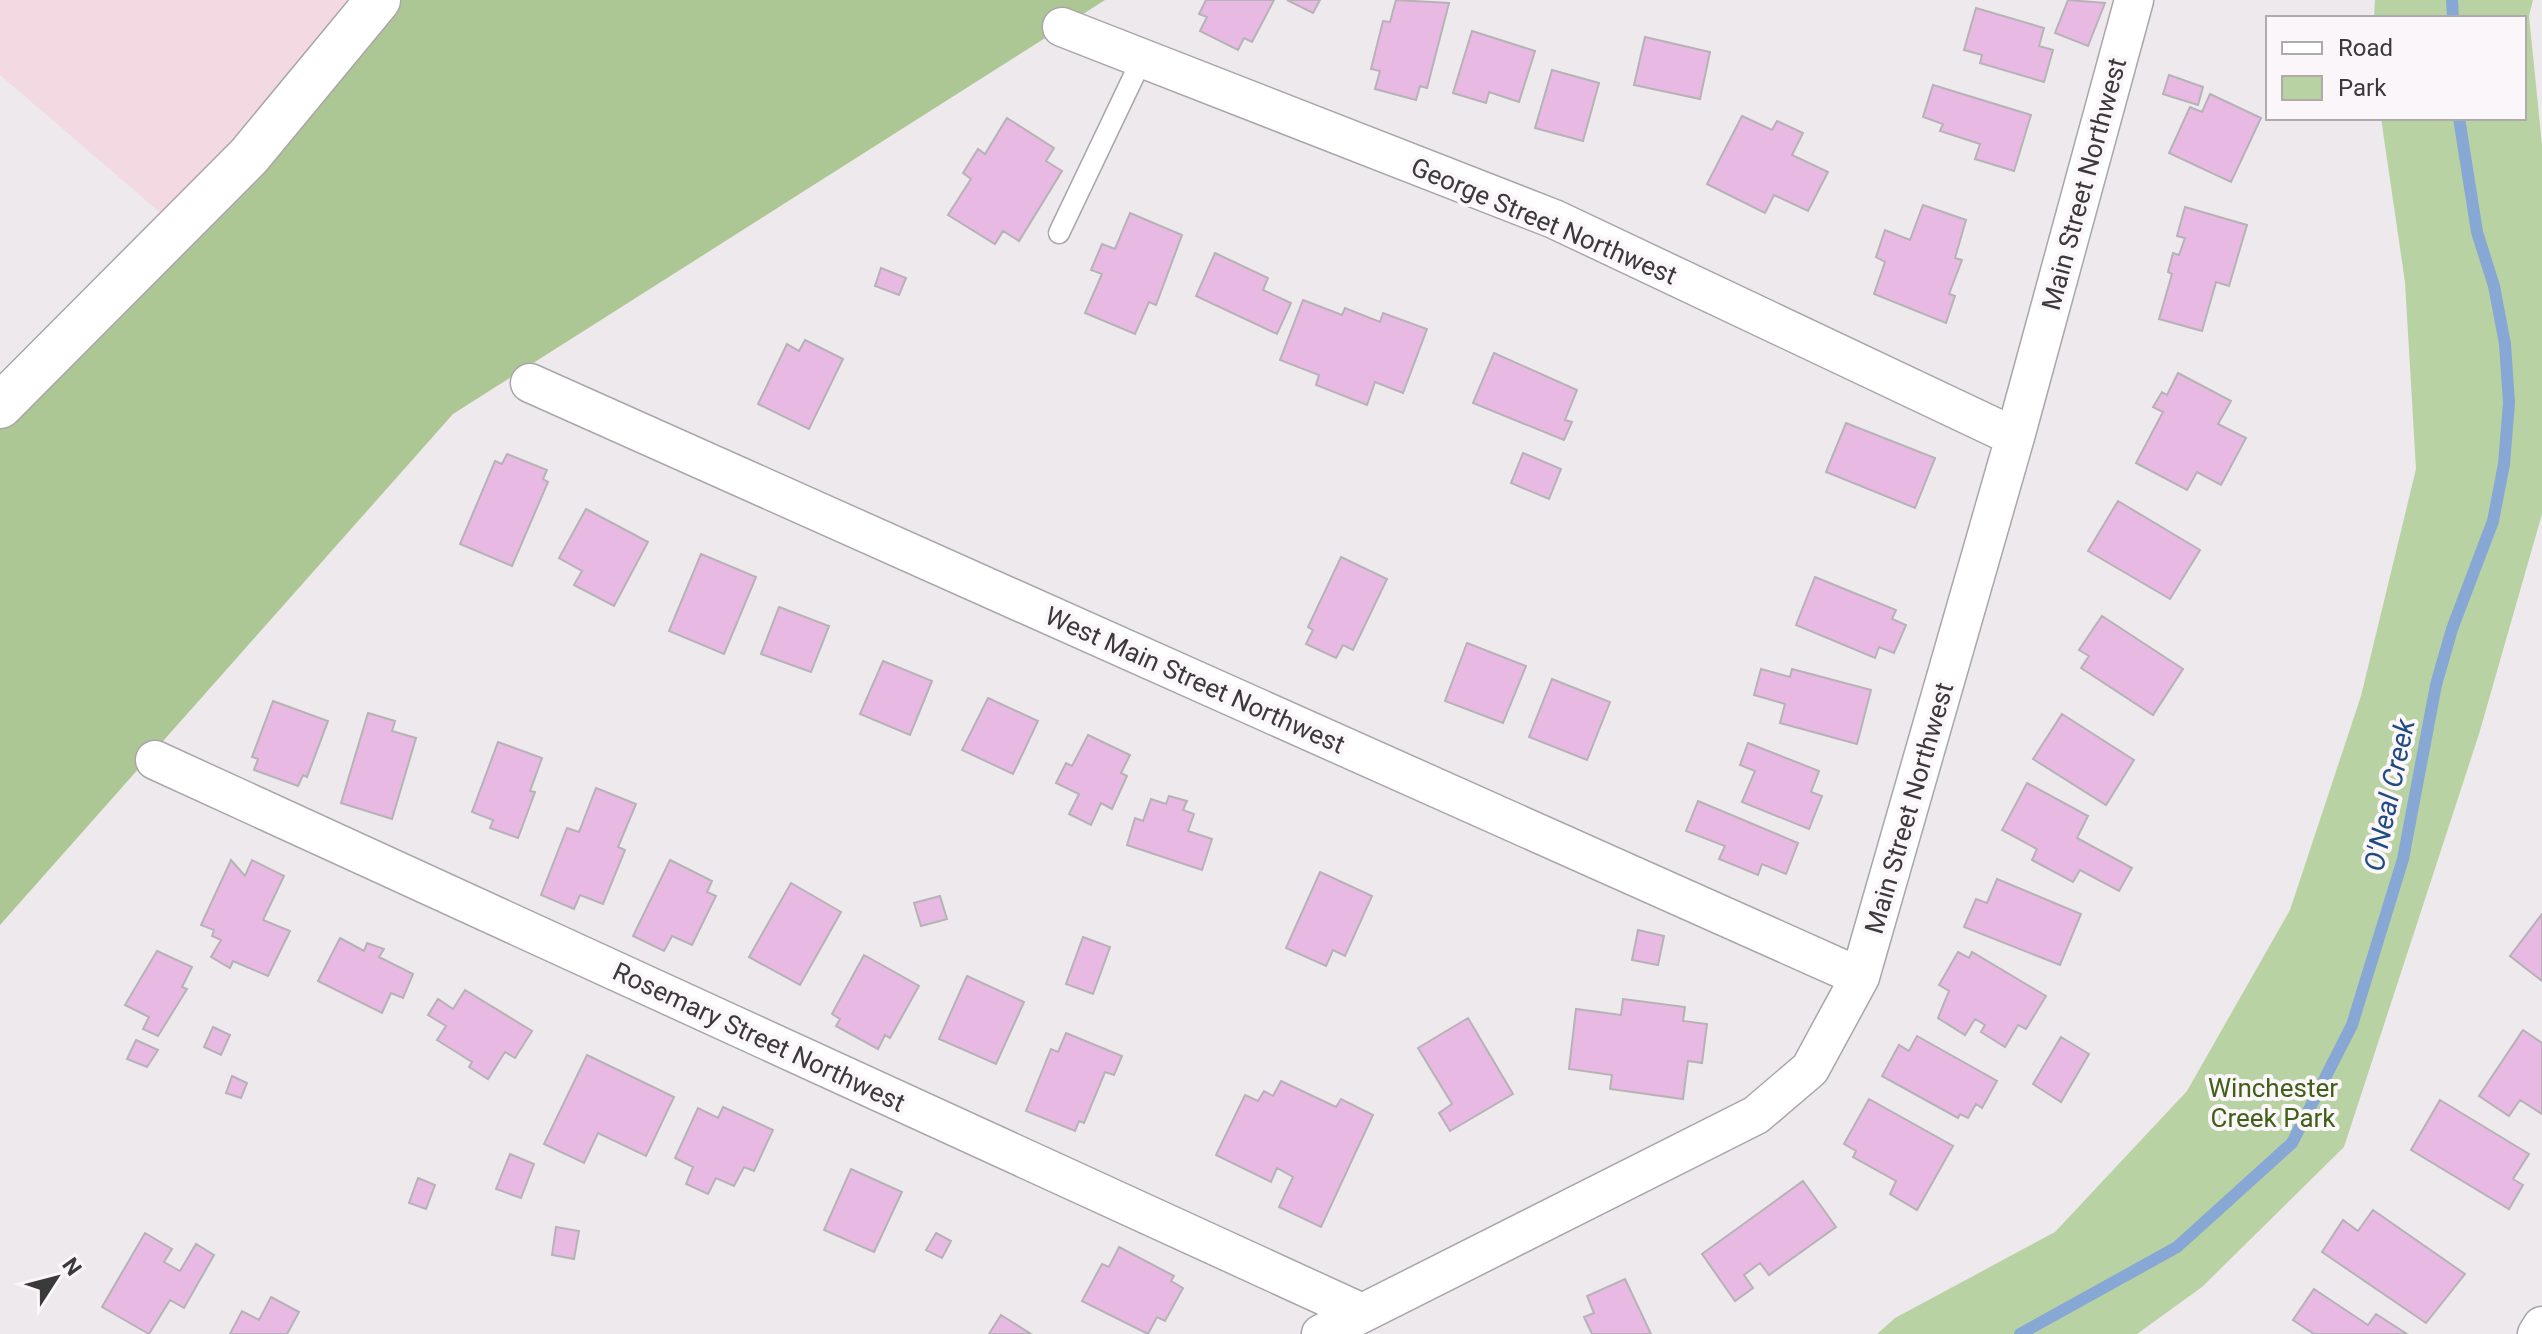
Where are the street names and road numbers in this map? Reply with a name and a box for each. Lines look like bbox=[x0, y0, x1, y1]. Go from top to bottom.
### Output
street label: Main Street Northwest bbox=[2036, 55, 2132, 313]
street label: George Street Northwest bbox=[1407, 151, 1681, 291]
street label: West Main Street Northwest bbox=[1041, 600, 1349, 760]
street label: Main Street Northwest bbox=[1859, 679, 1959, 937]
street label: Rosemary Street Northwest bbox=[608, 956, 910, 1118]

